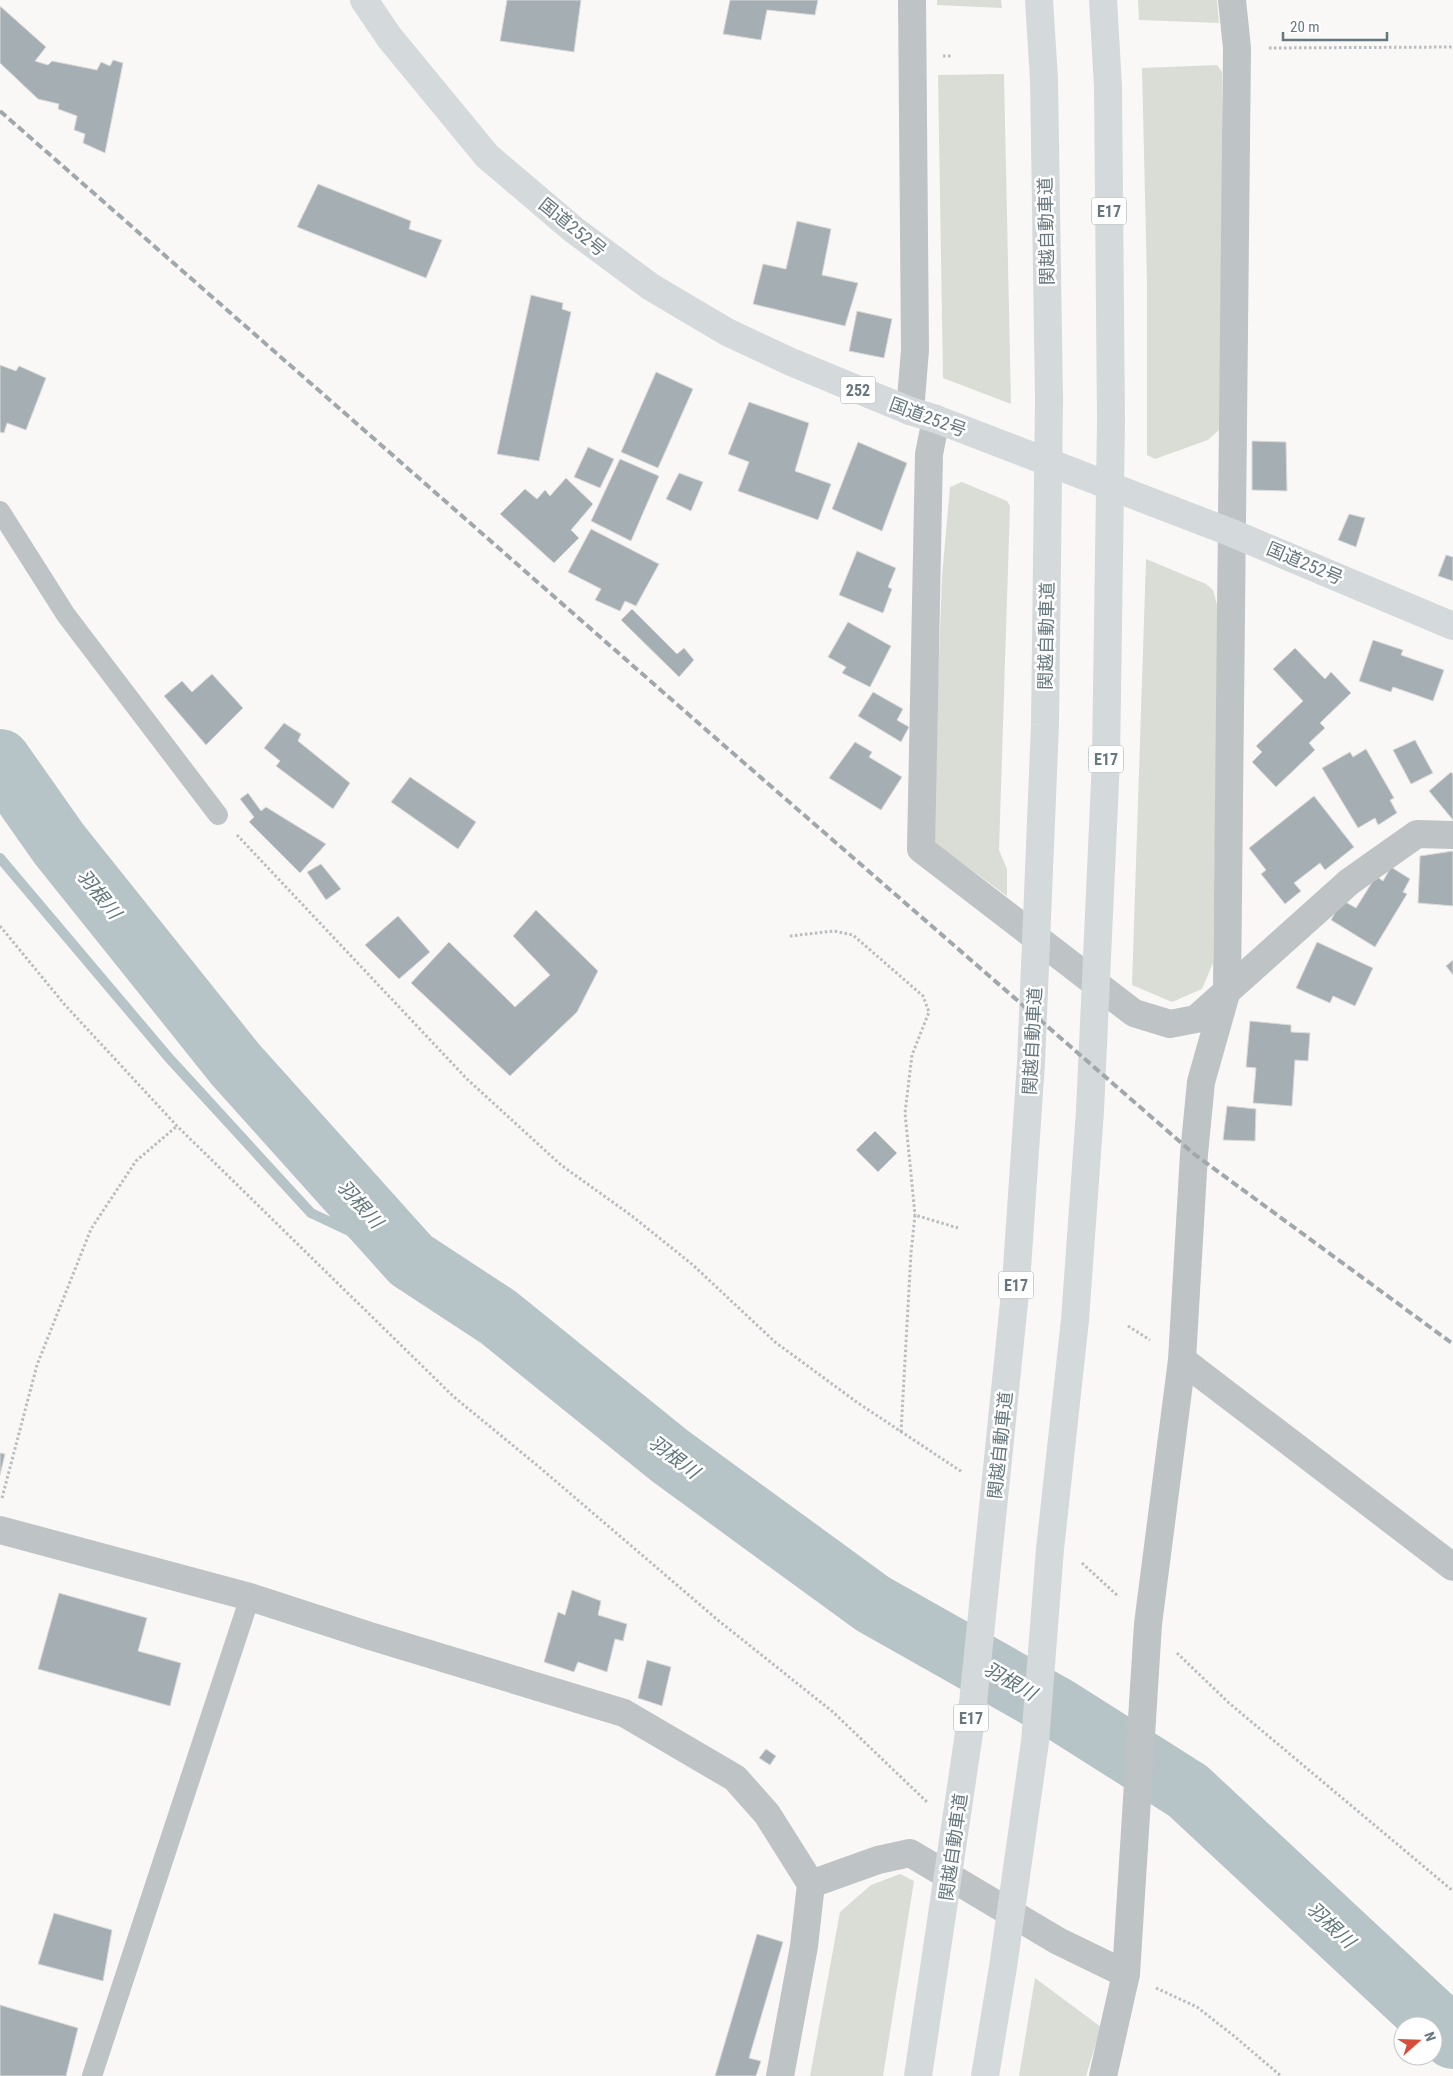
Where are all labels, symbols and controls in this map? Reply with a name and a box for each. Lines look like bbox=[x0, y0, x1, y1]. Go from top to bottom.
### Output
scale bar bbox=[1283, 10, 1387, 42]
text: 20 m bbox=[1290, 18, 1320, 36]
street label: 関越自動車道 bbox=[1035, 177, 1057, 285]
street label: 国道252号 bbox=[535, 193, 611, 261]
road number: E17 bbox=[1092, 198, 1126, 225]
road number: 252 bbox=[840, 376, 876, 404]
street label: 国道252号 bbox=[887, 393, 969, 441]
street label: 国道252号 bbox=[1264, 538, 1346, 588]
street label: 関越自動車道 bbox=[1035, 582, 1057, 690]
road number: E17 bbox=[1088, 746, 1124, 772]
water label: 羽根川 bbox=[72, 865, 127, 925]
street label: 関越自動車道 bbox=[1019, 987, 1045, 1095]
water label: 羽根川 bbox=[332, 1175, 389, 1234]
road number: E17 bbox=[998, 1272, 1034, 1298]
street label: 関越自動車道 bbox=[984, 1390, 1016, 1500]
water label: 羽根川 bbox=[644, 1431, 705, 1485]
water label: 羽根川 bbox=[980, 1657, 1042, 1706]
road number: E17 bbox=[954, 1705, 988, 1732]
street label: 関越自動車道 bbox=[935, 1792, 971, 1902]
water label: 羽根川 bbox=[1302, 1897, 1361, 1954]
north arrow bbox=[1393, 2016, 1443, 2066]
text: N bbox=[1421, 2030, 1439, 2043]

